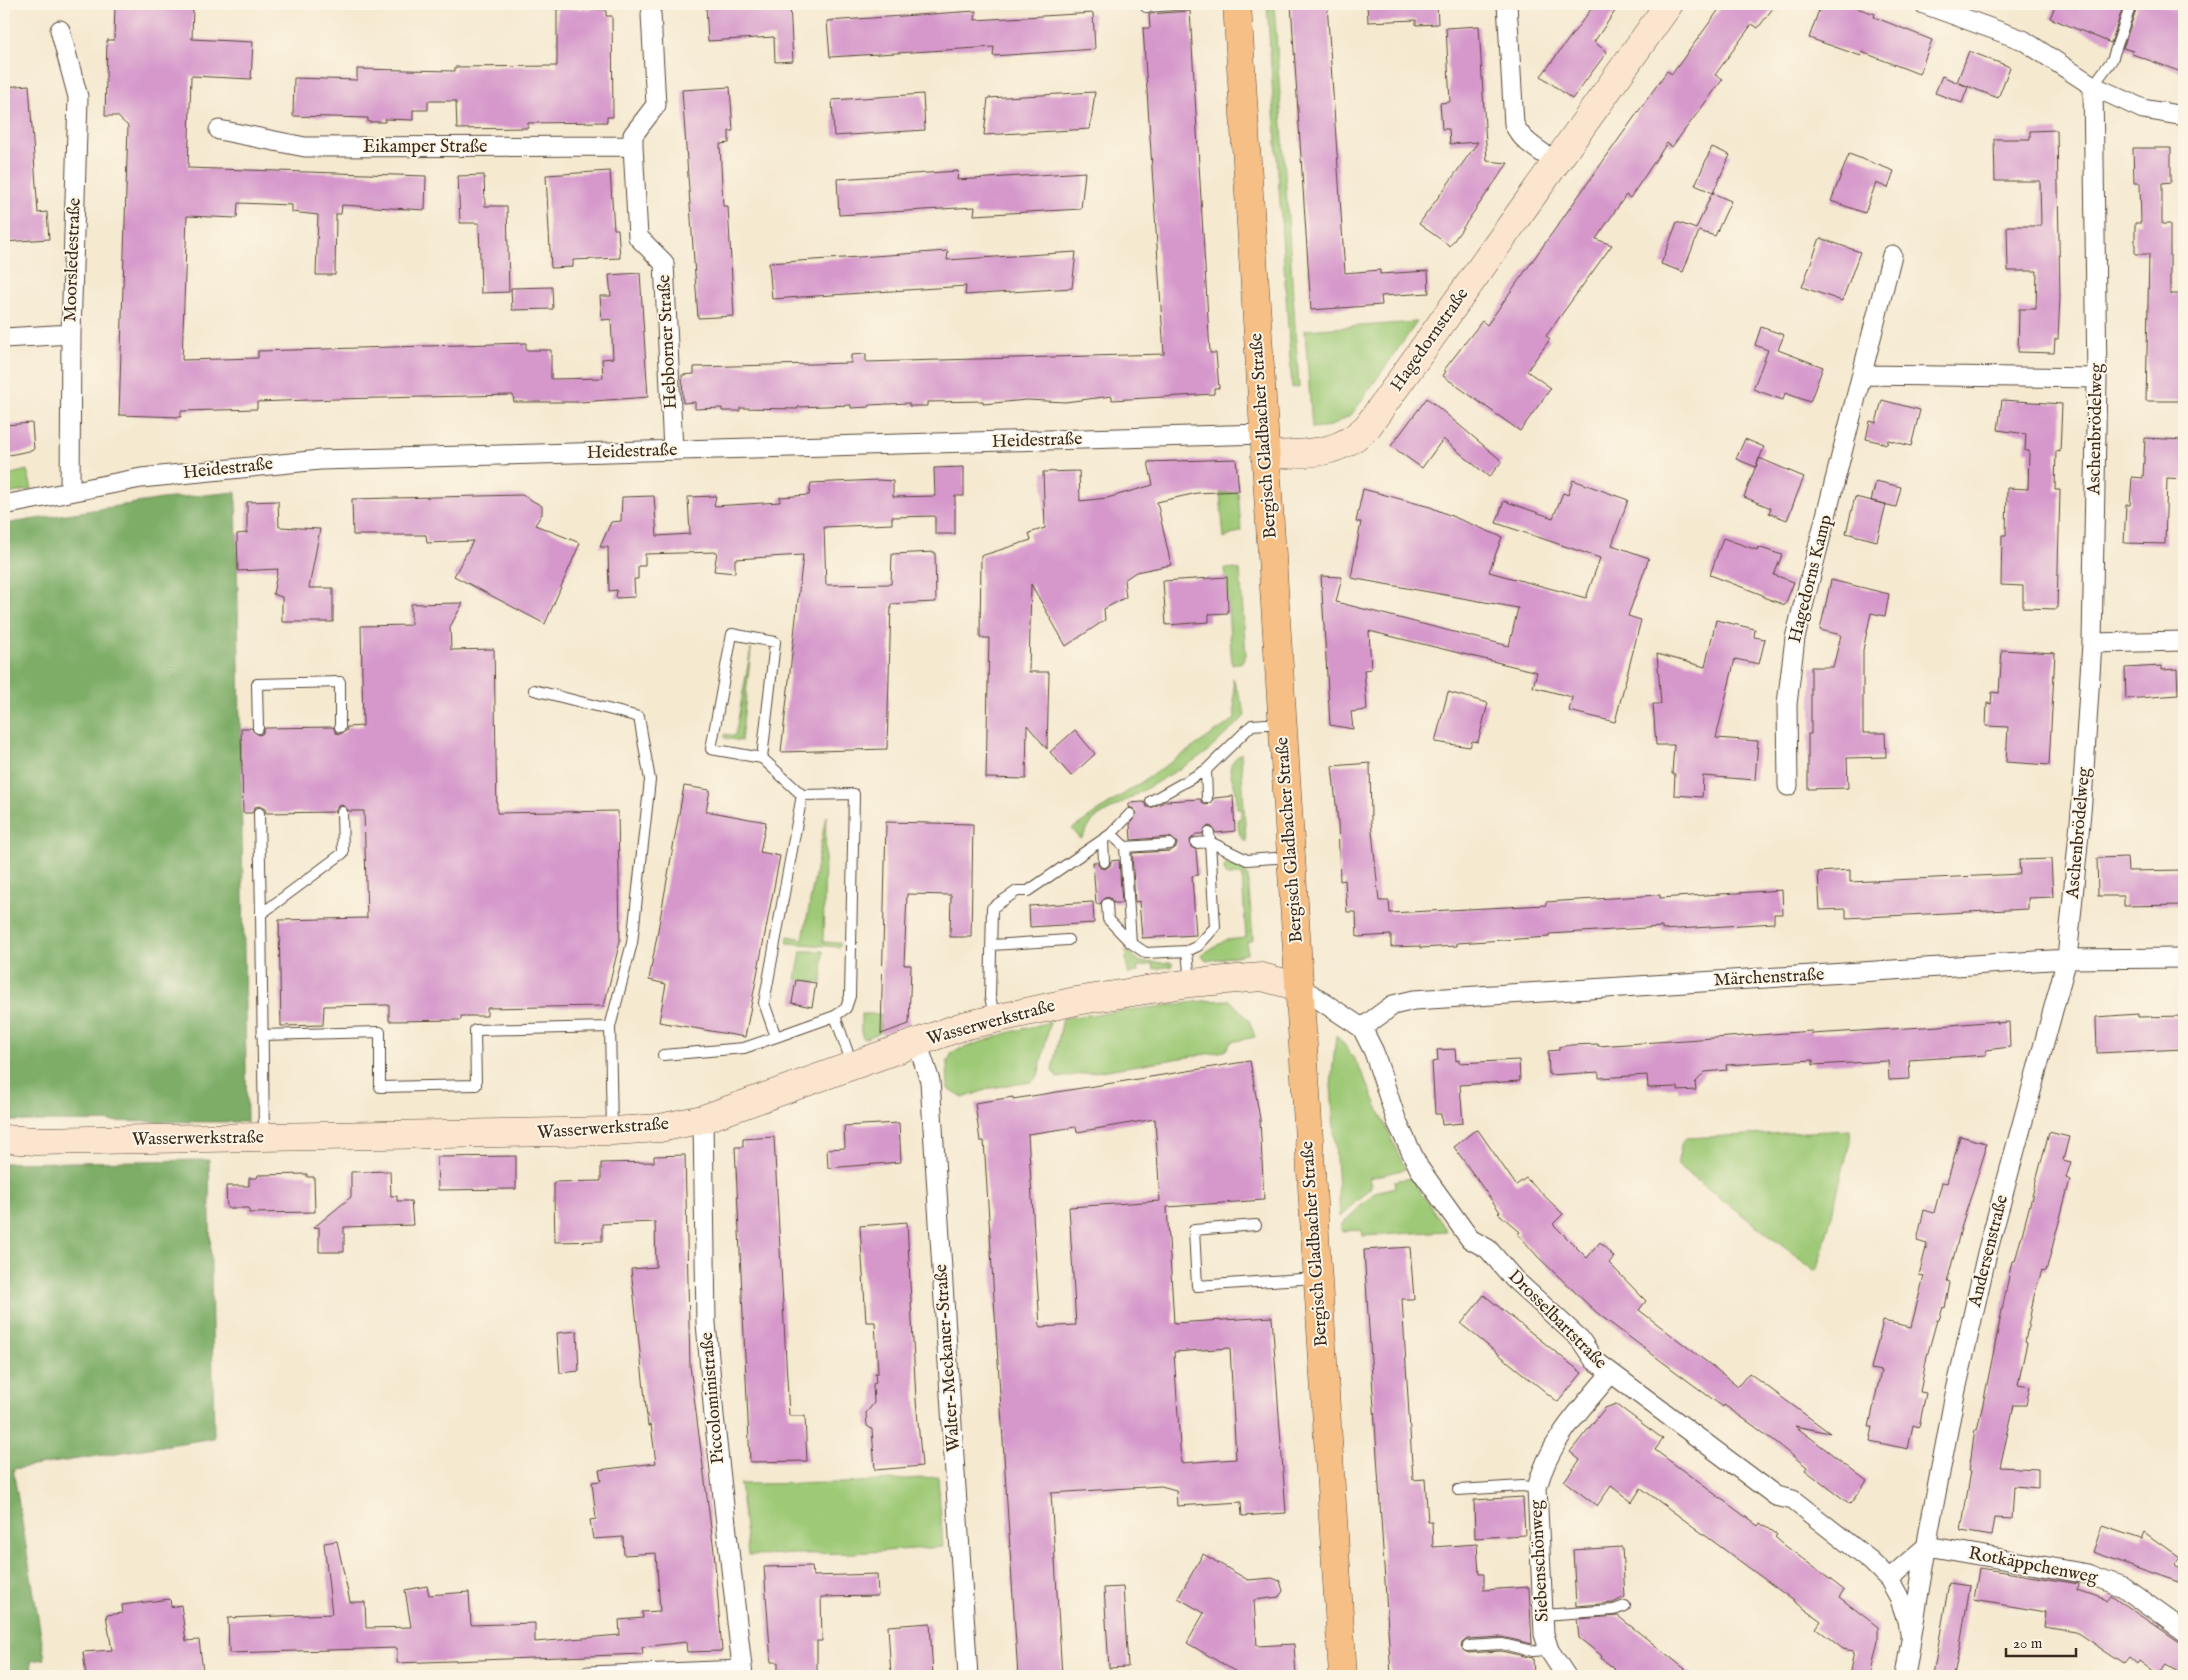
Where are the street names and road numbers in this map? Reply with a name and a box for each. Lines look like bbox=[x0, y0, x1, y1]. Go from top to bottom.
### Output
street label: Eikamper Straße bbox=[363, 136, 487, 159]
street label: Moorsledestraße bbox=[59, 197, 87, 323]
street label: Hebborner Straße bbox=[653, 274, 683, 410]
street label: Hagedornstraße bbox=[1386, 284, 1474, 396]
street label: Bergisch Gladbacher Straße bbox=[1245, 332, 1283, 540]
street label: Aschenbrödelweg bbox=[2083, 363, 2109, 496]
street label: Heidestraße bbox=[991, 428, 1083, 454]
street label: Heidestraße bbox=[586, 439, 678, 465]
street label: Heidestraße bbox=[182, 453, 274, 485]
street label: Hagedorns Kamp bbox=[1784, 512, 1838, 646]
street label: Bergisch Gladbacher Straße bbox=[1271, 736, 1309, 944]
street label: Aschenbrödelweg bbox=[2062, 766, 2096, 901]
street label: Märchenstraße bbox=[1713, 964, 1825, 992]
street label: Wasserwerkstraße bbox=[924, 995, 1058, 1051]
street label: Wasserwerkstraße bbox=[536, 1113, 670, 1145]
street label: Wasserwerkstraße bbox=[132, 1126, 264, 1152]
street label: Bergisch Gladbacher Straße bbox=[1296, 1140, 1334, 1348]
street label: Andersenstraße bbox=[1964, 1193, 2014, 1310]
street label: Walter-Meckauer-Straße bbox=[930, 1263, 966, 1453]
street label: Drosselbartstraße bbox=[1502, 1265, 1612, 1375]
street label: Piccoloministraße bbox=[696, 1331, 730, 1465]
street label: Siebenschönweg bbox=[1525, 1499, 1555, 1623]
street label: Rotkäppchenweg bbox=[1966, 1542, 2100, 1590]

